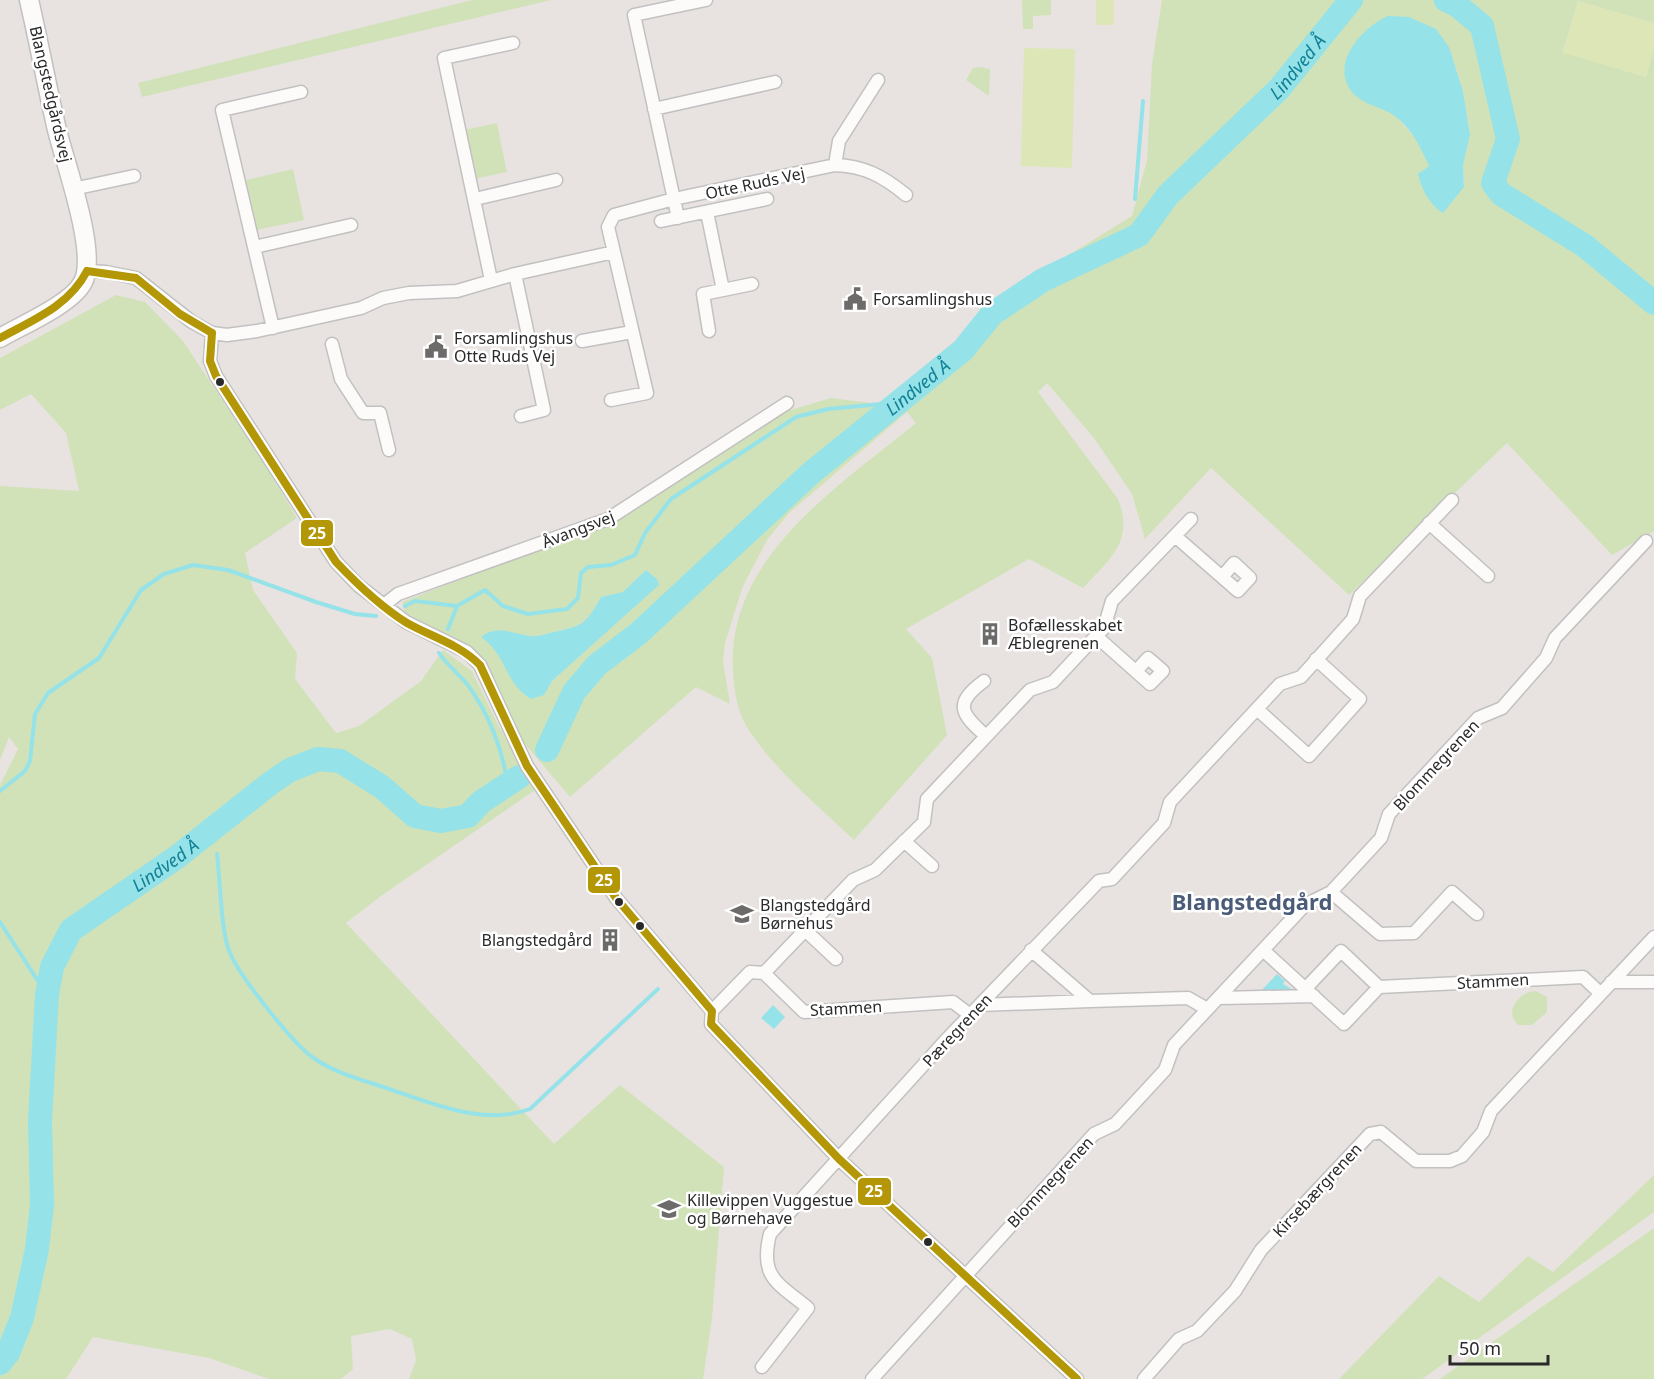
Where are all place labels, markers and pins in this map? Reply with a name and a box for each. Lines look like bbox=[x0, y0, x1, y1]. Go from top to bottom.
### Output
public building icon: Forsamlingshus bbox=[842, 286, 868, 312]
place label: Forsamlingshus bbox=[873, 288, 992, 310]
place label: Forsamlingshus Otte Ruds Vej bbox=[454, 327, 573, 367]
public building icon: Forsamlingshus Otte Ruds Vej bbox=[423, 334, 449, 360]
unlabelled marker bbox=[214, 376, 226, 388]
place label: Bofællesskabet Æblegrenen bbox=[1007, 614, 1122, 654]
building icon: Bofællesskabet Æblegrenen bbox=[977, 621, 1003, 647]
place label: Blangstedgård Børnehus bbox=[760, 894, 870, 934]
unlabelled marker bbox=[613, 896, 625, 908]
school or university icon: Blangstedgård Børnehus bbox=[729, 901, 755, 927]
unlabelled marker bbox=[634, 920, 646, 932]
building icon: Blangstedgård bbox=[597, 927, 623, 953]
place label: Blangstedgård bbox=[482, 929, 592, 951]
place label: Killevippen Vuggestue og Børnehave bbox=[687, 1189, 853, 1229]
school or university icon: Killevippen Vuggestue og Børnehave bbox=[656, 1196, 682, 1222]
unlabelled marker bbox=[922, 1236, 934, 1248]

